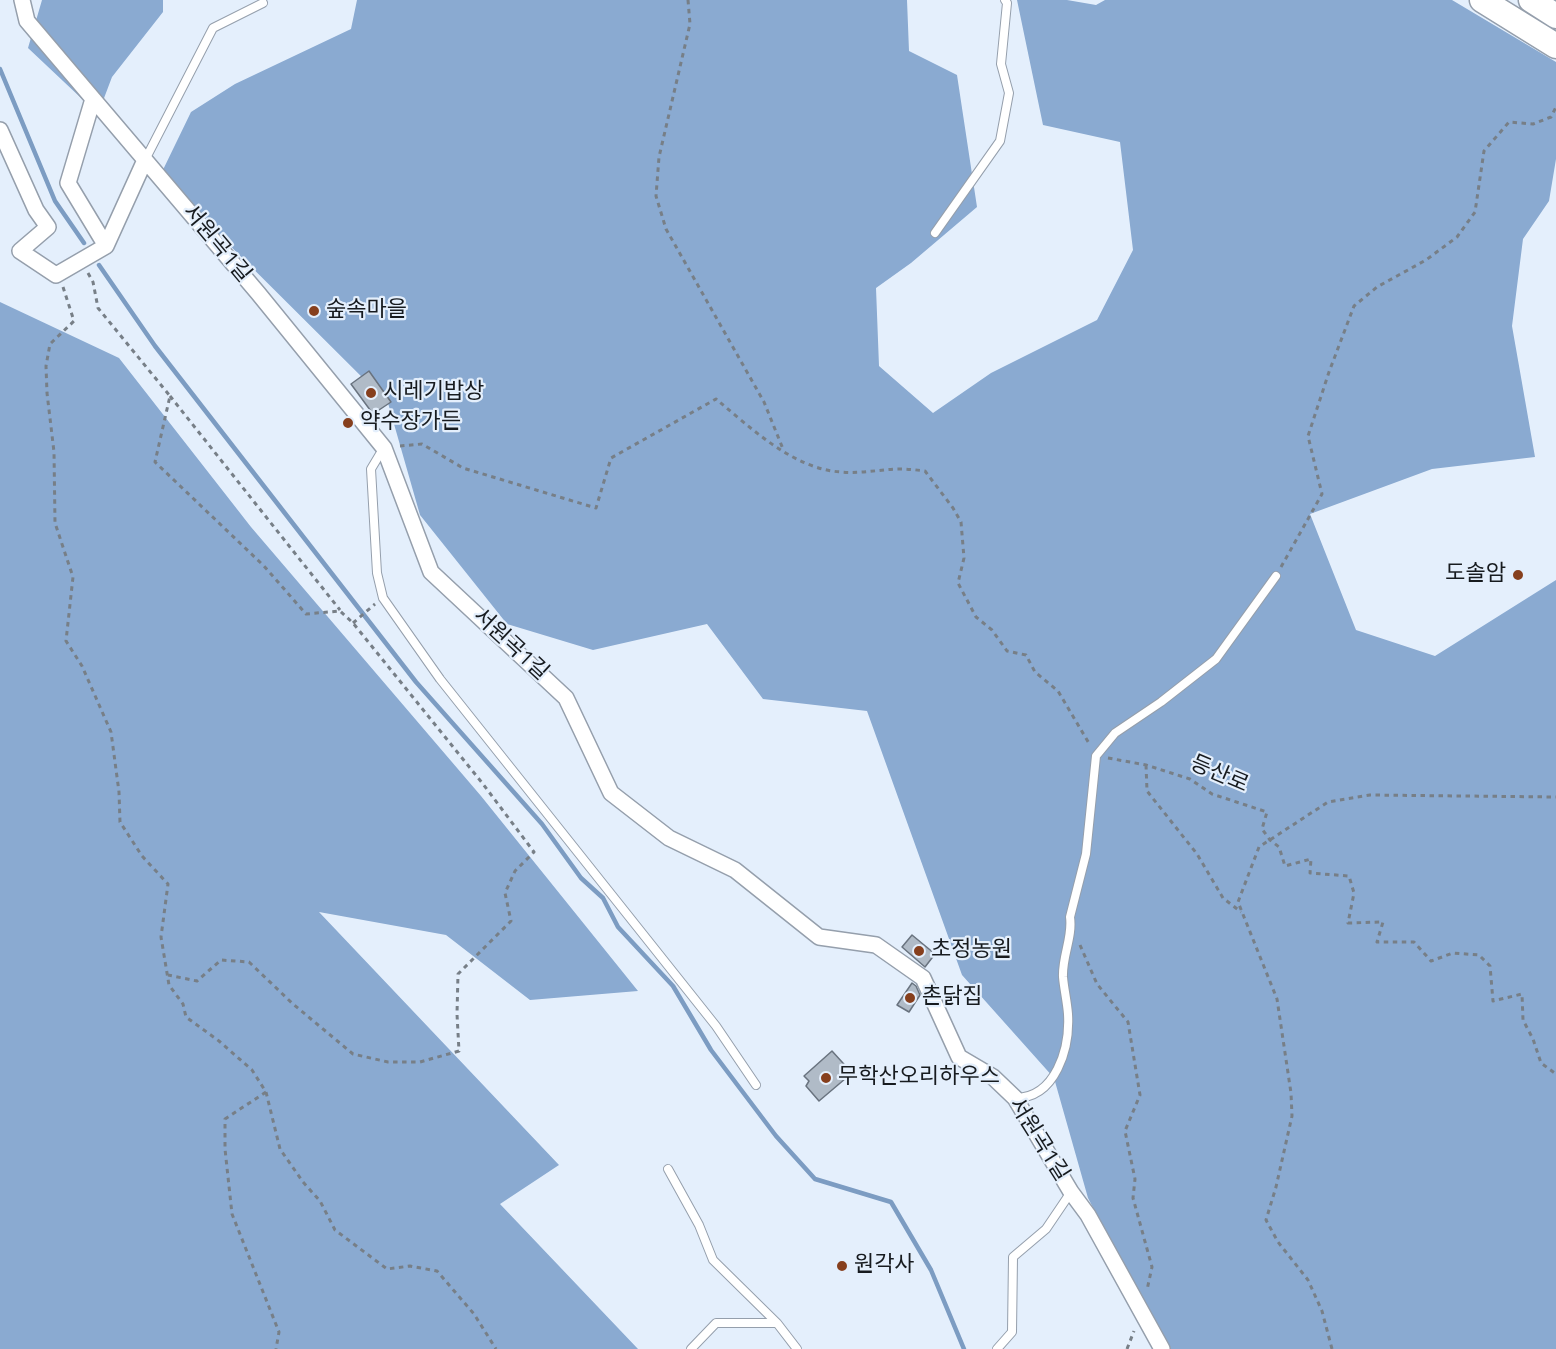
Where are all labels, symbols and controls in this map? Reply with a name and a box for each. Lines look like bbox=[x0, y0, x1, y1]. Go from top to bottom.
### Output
street label: 서원곡1길 bbox=[176, 200, 256, 288]
place label: 숲속마을 bbox=[326, 298, 407, 324]
marker: 숲속마을 bbox=[307, 304, 321, 318]
place label: 시레기밥상 bbox=[383, 380, 484, 406]
marker: 시레기밥상 bbox=[364, 386, 378, 400]
place label: 약수장가든 bbox=[360, 410, 461, 436]
marker: 약수장가든 bbox=[341, 416, 355, 430]
place label: 도솔암 bbox=[1445, 562, 1506, 588]
marker: 도솔암 bbox=[1511, 568, 1525, 582]
street label: 서원곡1길 bbox=[467, 604, 553, 686]
street label: 등산로 bbox=[1186, 751, 1252, 799]
place label: 초정농원 bbox=[931, 938, 1012, 964]
marker: 초정농원 bbox=[912, 944, 926, 958]
place label: 촌닭집 bbox=[922, 985, 983, 1011]
marker: 촌닭집 bbox=[903, 991, 917, 1005]
place label: 무학산오리하우스 bbox=[838, 1065, 1000, 1091]
marker: 무학산오리하우스 bbox=[819, 1071, 833, 1085]
street label: 서원곡1길 bbox=[1002, 1093, 1074, 1187]
place label: 원각사 bbox=[854, 1253, 915, 1279]
marker: 원각사 bbox=[835, 1259, 849, 1273]

